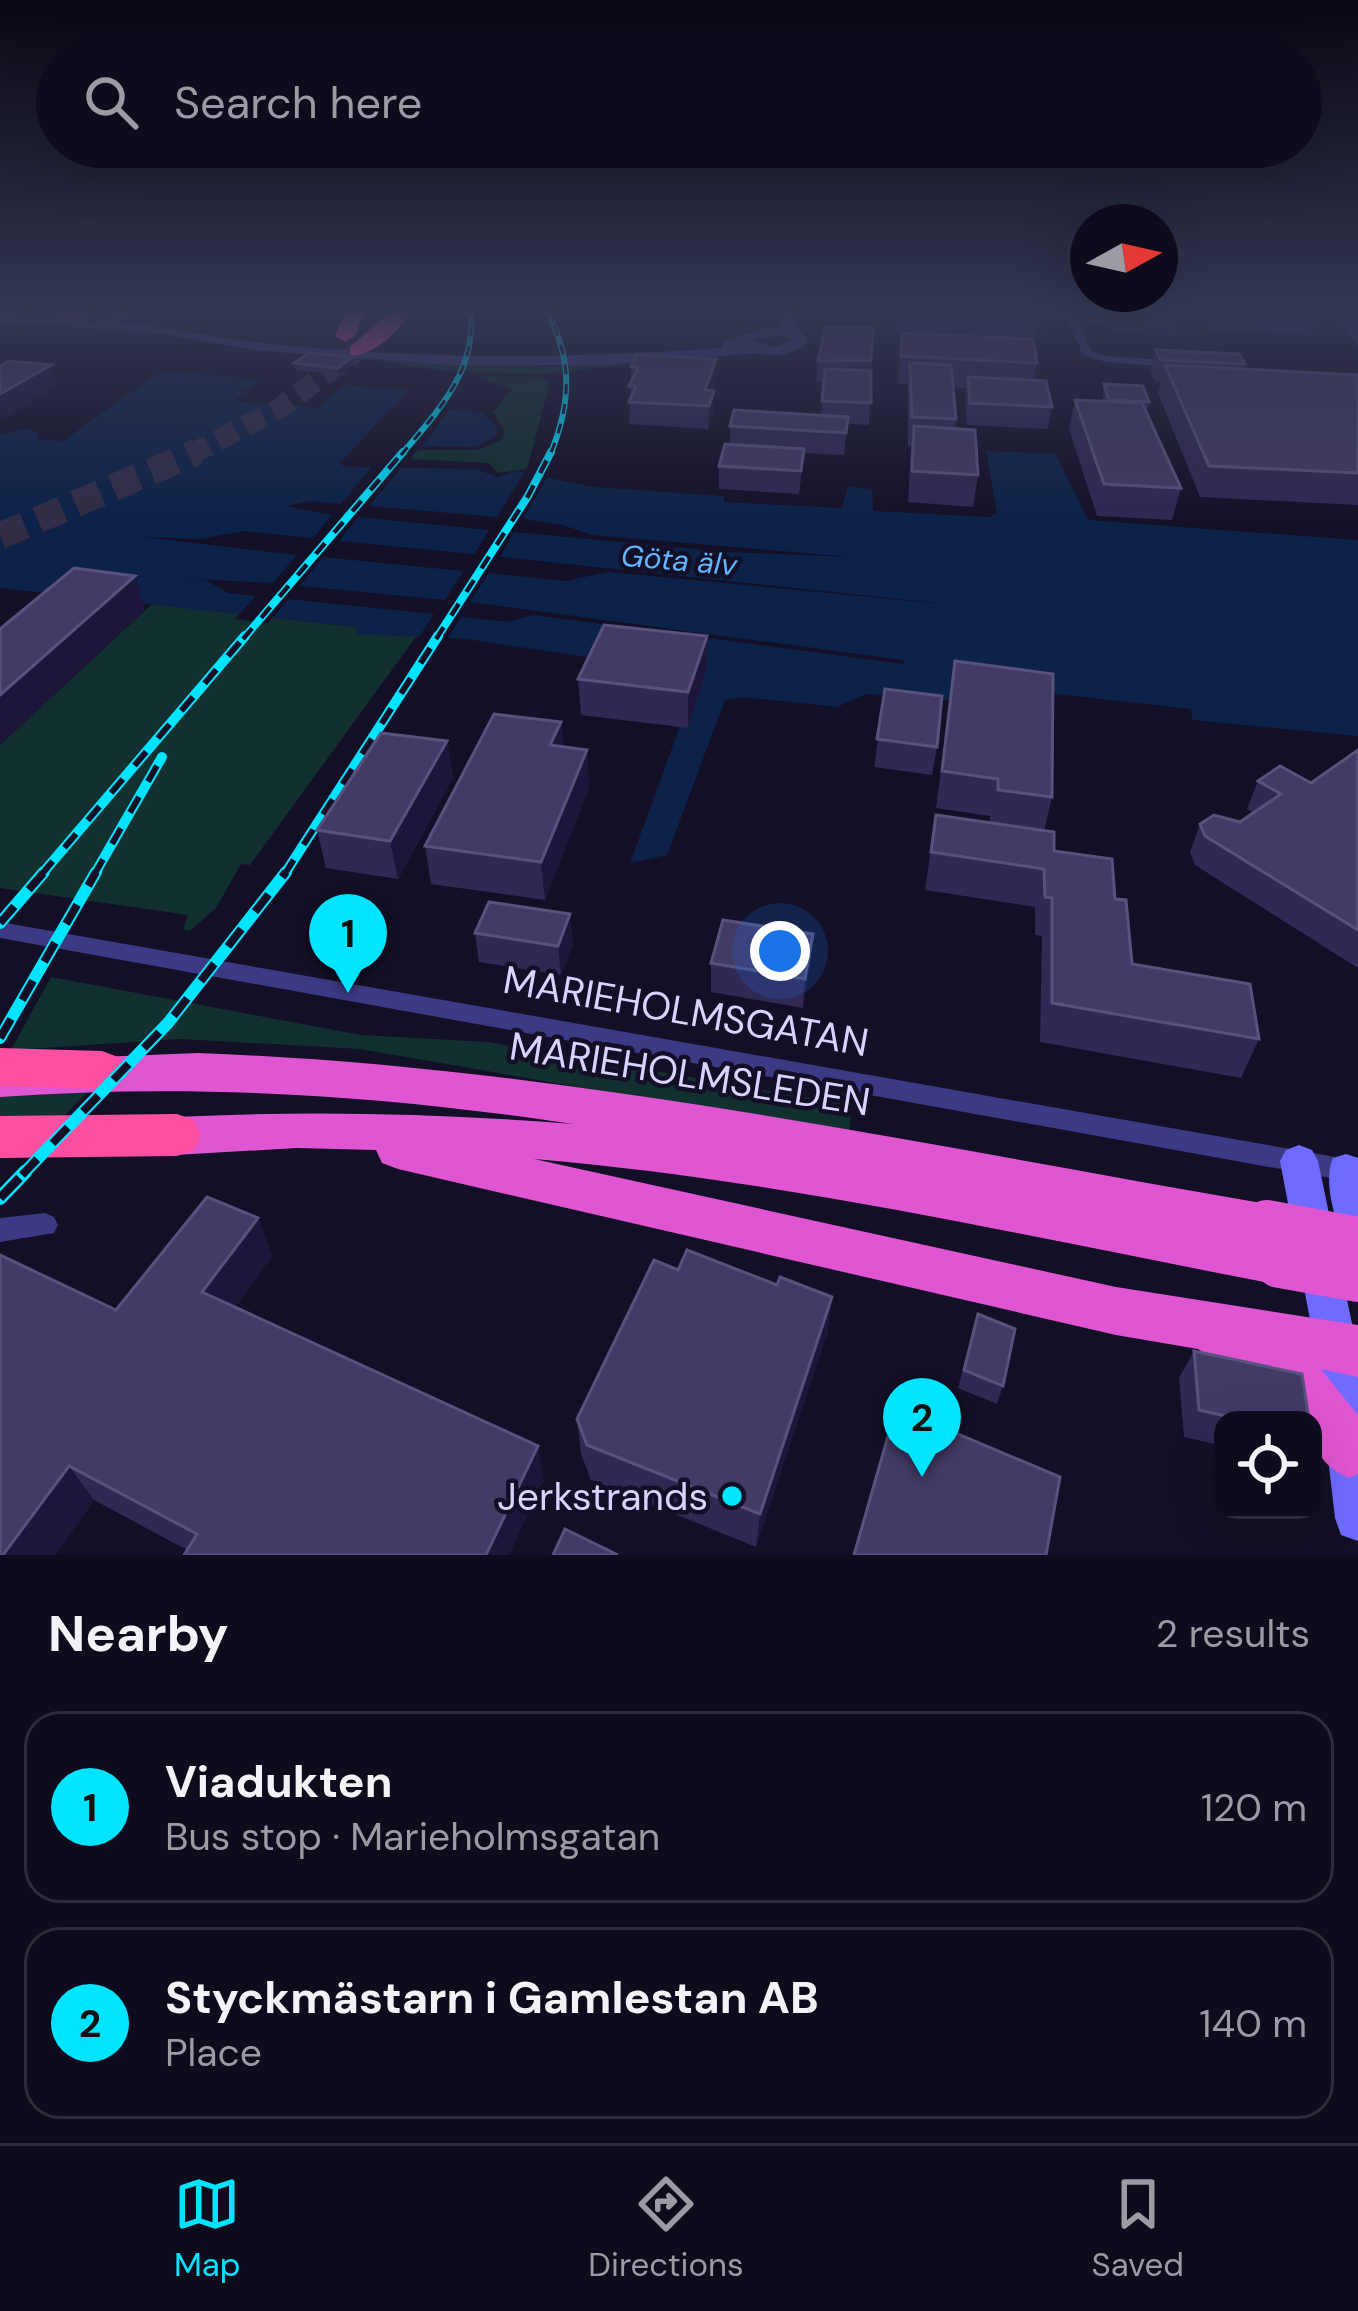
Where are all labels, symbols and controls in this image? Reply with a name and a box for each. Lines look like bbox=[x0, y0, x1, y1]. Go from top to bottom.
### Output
search box bbox=[36, 36, 1322, 168]
icon: search bbox=[78, 69, 144, 135]
text: Search here bbox=[174, 73, 422, 132]
north arrow bbox=[1070, 204, 1178, 312]
water label: Göta älv bbox=[619, 536, 739, 585]
pin: 1 bbox=[309, 894, 387, 993]
your location bbox=[750, 921, 810, 981]
street label: MARIEHOLMSGATAN bbox=[499, 954, 873, 1068]
street label: MARIEHOLMSLEDEN bbox=[506, 1020, 874, 1128]
pin: 2 bbox=[883, 1378, 961, 1477]
map controls bbox=[1214, 1411, 1322, 1519]
button: locate bbox=[1214, 1411, 1322, 1519]
place label: Jerkstrands bbox=[497, 1471, 708, 1522]
marker: Jerkstrands bbox=[719, 1483, 745, 1509]
text: Nearby bbox=[48, 1600, 229, 1667]
text: 2 results bbox=[1156, 1608, 1310, 1659]
text: Viadukten bbox=[165, 1752, 392, 1811]
text: 1 bbox=[83, 1782, 97, 1833]
text: 120 m bbox=[1201, 1782, 1307, 1833]
text: Bus stop · Marieholmsgatan bbox=[165, 1811, 660, 1862]
text: Styckmästarn i Gamlestan AB bbox=[165, 1968, 819, 2027]
text: 2 bbox=[79, 1998, 101, 2049]
text: 140 m bbox=[1199, 1998, 1307, 2049]
text: Place bbox=[165, 2027, 262, 2078]
tab: Map bbox=[174, 2171, 240, 2286]
tab: Directions bbox=[588, 2171, 744, 2286]
tab: Saved bbox=[1092, 2171, 1184, 2286]

